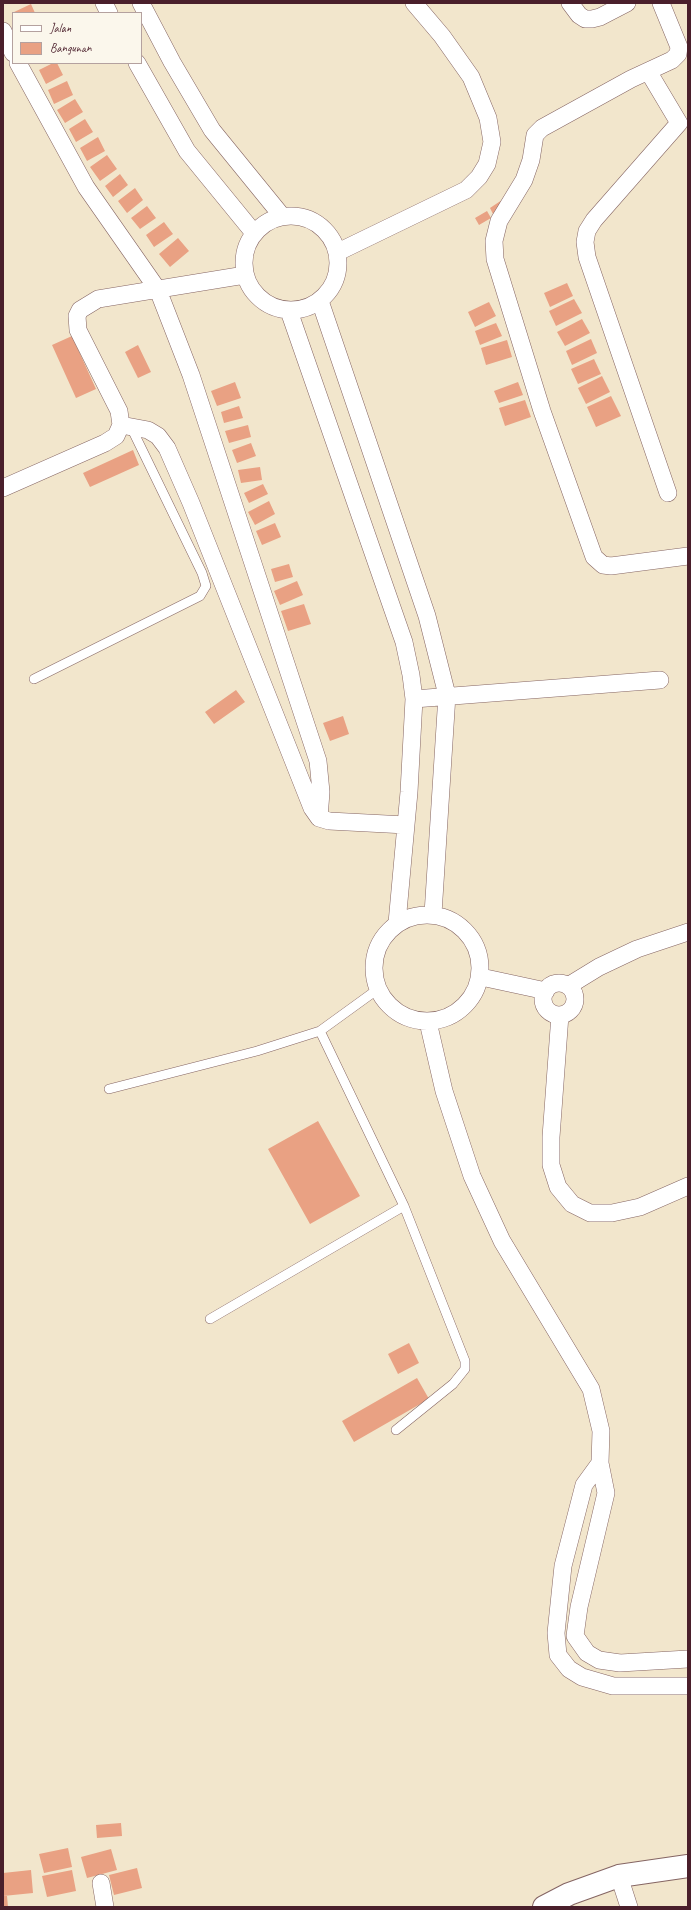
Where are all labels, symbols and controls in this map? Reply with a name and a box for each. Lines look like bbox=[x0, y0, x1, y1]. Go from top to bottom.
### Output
legend bbox=[12, 12, 142, 64]
text: Jalan bbox=[50, 20, 71, 36]
text: Bangunan bbox=[50, 40, 91, 56]

